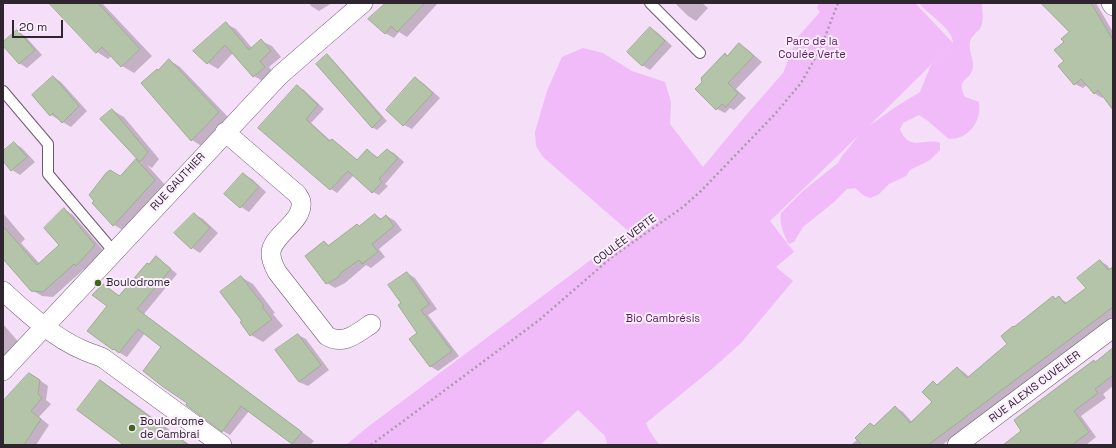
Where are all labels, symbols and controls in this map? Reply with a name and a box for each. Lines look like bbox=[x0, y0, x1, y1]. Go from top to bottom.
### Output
scale bar bbox=[14, 12, 65, 38]
text: 20 m bbox=[19, 19, 47, 35]
park label: Parc de la Coulée Verte bbox=[778, 35, 846, 61]
street label: RUE GAUTHIER bbox=[148, 150, 208, 214]
street label: COULÉE VERTE bbox=[591, 212, 659, 268]
place label: Boulodrome bbox=[106, 276, 170, 290]
marker: Boulodrome bbox=[93, 278, 103, 288]
park label: Bio Cambrésis bbox=[626, 312, 700, 326]
street label: RUE ALEXIS CUVELIER bbox=[987, 348, 1083, 426]
place label: Boulodrome de Cambrai bbox=[140, 415, 204, 441]
marker: Boulodrome de Cambrai bbox=[127, 423, 137, 433]

